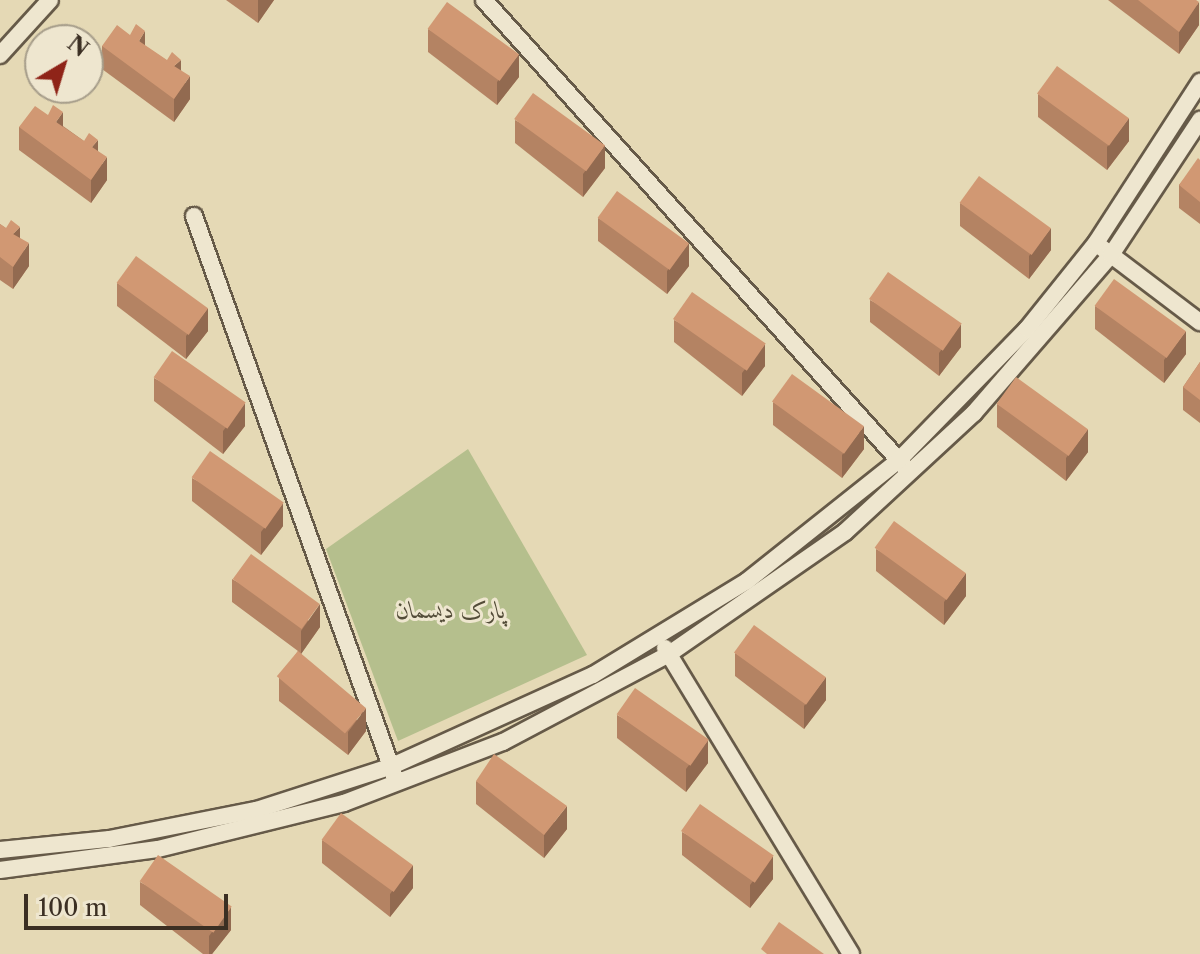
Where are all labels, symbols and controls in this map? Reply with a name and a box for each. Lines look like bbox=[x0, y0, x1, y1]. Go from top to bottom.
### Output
north arrow bbox=[24, 24, 104, 104]
text: N bbox=[62, 30, 94, 63]
park label: پارک دیسمان bbox=[396, 596, 506, 624]
scale bar bbox=[28, 878, 232, 928]
text: 100 m bbox=[38, 893, 107, 922]

